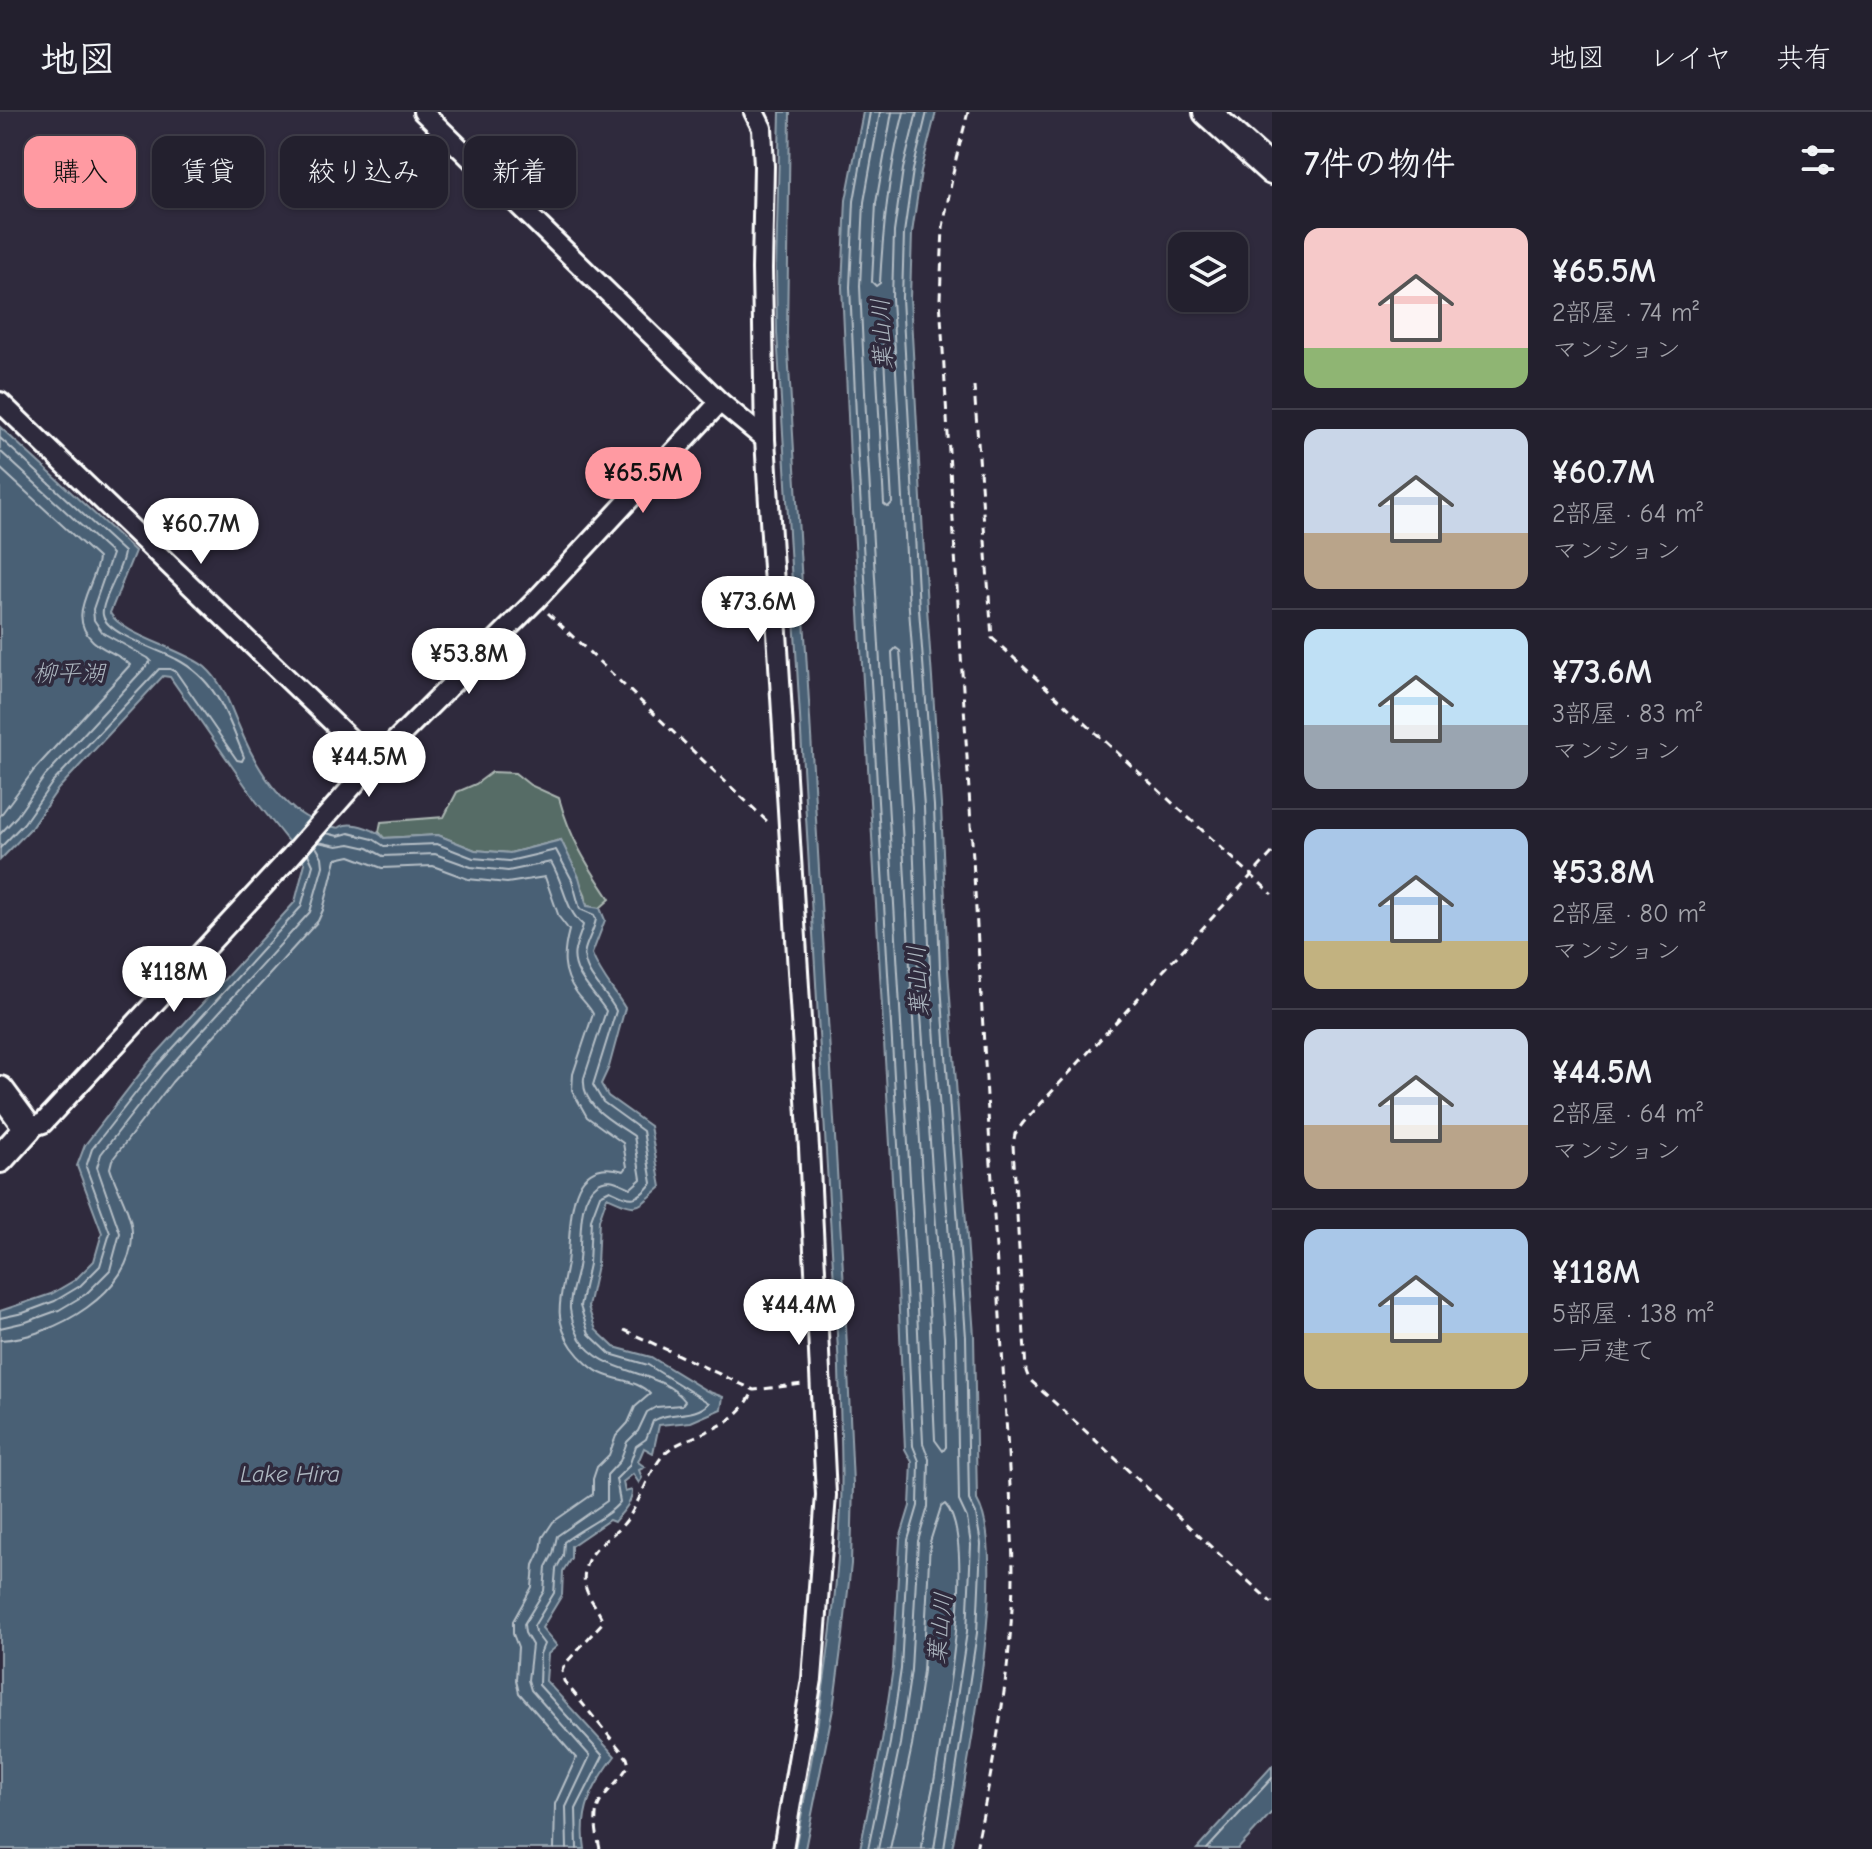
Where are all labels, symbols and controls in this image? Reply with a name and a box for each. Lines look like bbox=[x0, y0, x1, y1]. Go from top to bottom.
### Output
text: 地図 bbox=[40, 38, 116, 82]
text: 地図 bbox=[1549, 42, 1605, 74]
text: レイヤ bbox=[1649, 42, 1732, 74]
text: 共有 bbox=[1776, 42, 1832, 74]
chip: 購入 bbox=[24, 136, 136, 208]
chip: 賃貸 bbox=[152, 136, 264, 208]
chip: 絞り込み bbox=[280, 136, 448, 208]
chip: 新着 bbox=[464, 136, 576, 208]
icon: filters bbox=[1796, 138, 1840, 182]
text: 7件の物件 bbox=[1304, 144, 1455, 184]
map controls bbox=[1168, 232, 1248, 312]
button: layers bbox=[1168, 232, 1248, 312]
text: ¥65.5M bbox=[1552, 251, 1656, 291]
icon: home bbox=[1368, 260, 1464, 356]
water label: 葉山川 bbox=[866, 297, 898, 371]
text: 2部屋 · 74 m² bbox=[1552, 298, 1699, 328]
text: マンション bbox=[1552, 335, 1681, 365]
pin: ¥65.5M bbox=[578, 447, 708, 515]
text: ¥60.7M bbox=[1552, 452, 1655, 492]
text: ¥65.5M bbox=[603, 458, 683, 488]
icon: home bbox=[1368, 461, 1464, 557]
pin: ¥60.7M bbox=[136, 498, 266, 566]
text: 2部屋 · 64 m² bbox=[1552, 499, 1703, 529]
text: ¥60.7M bbox=[162, 509, 240, 539]
text: マンション bbox=[1552, 536, 1681, 566]
pin: ¥73.6M bbox=[693, 576, 823, 644]
text: ¥73.6M bbox=[720, 587, 796, 617]
pin: ¥53.8M bbox=[404, 628, 534, 696]
text: ¥53.8M bbox=[430, 639, 508, 669]
text: ¥73.6M bbox=[1552, 652, 1652, 692]
water label: 柳平湖 bbox=[33, 659, 107, 687]
icon: home bbox=[1368, 661, 1464, 757]
text: 3部屋 · 83 m² bbox=[1552, 699, 1702, 729]
pin: ¥44.5M bbox=[304, 731, 434, 799]
text: マンション bbox=[1552, 736, 1681, 766]
text: ¥44.5M bbox=[331, 742, 407, 772]
text: ¥53.8M bbox=[1552, 852, 1655, 892]
icon: home bbox=[1368, 861, 1464, 957]
text: 2部屋 · 80 m² bbox=[1552, 899, 1705, 929]
text: マンション bbox=[1552, 936, 1681, 966]
water label: 葉山川 bbox=[902, 944, 934, 1018]
pin: ¥118M bbox=[118, 946, 230, 1014]
text: ¥118M bbox=[140, 957, 208, 987]
text: ¥44.5M bbox=[1552, 1052, 1652, 1092]
icon: home bbox=[1368, 1061, 1464, 1157]
text: 2部屋 · 64 m² bbox=[1552, 1099, 1703, 1129]
text: マンション bbox=[1552, 1136, 1681, 1166]
text: ¥118M bbox=[1552, 1252, 1640, 1292]
icon: home bbox=[1368, 1261, 1464, 1357]
pin: ¥44.4M bbox=[734, 1279, 864, 1347]
text: ¥44.4M bbox=[761, 1290, 837, 1320]
text: 5部屋 · 138 m² bbox=[1552, 1299, 1714, 1329]
text: 一戸建て bbox=[1552, 1336, 1656, 1366]
water label: Lake Hira bbox=[240, 1460, 340, 1488]
water label: 葉山川 bbox=[922, 1591, 958, 1665]

